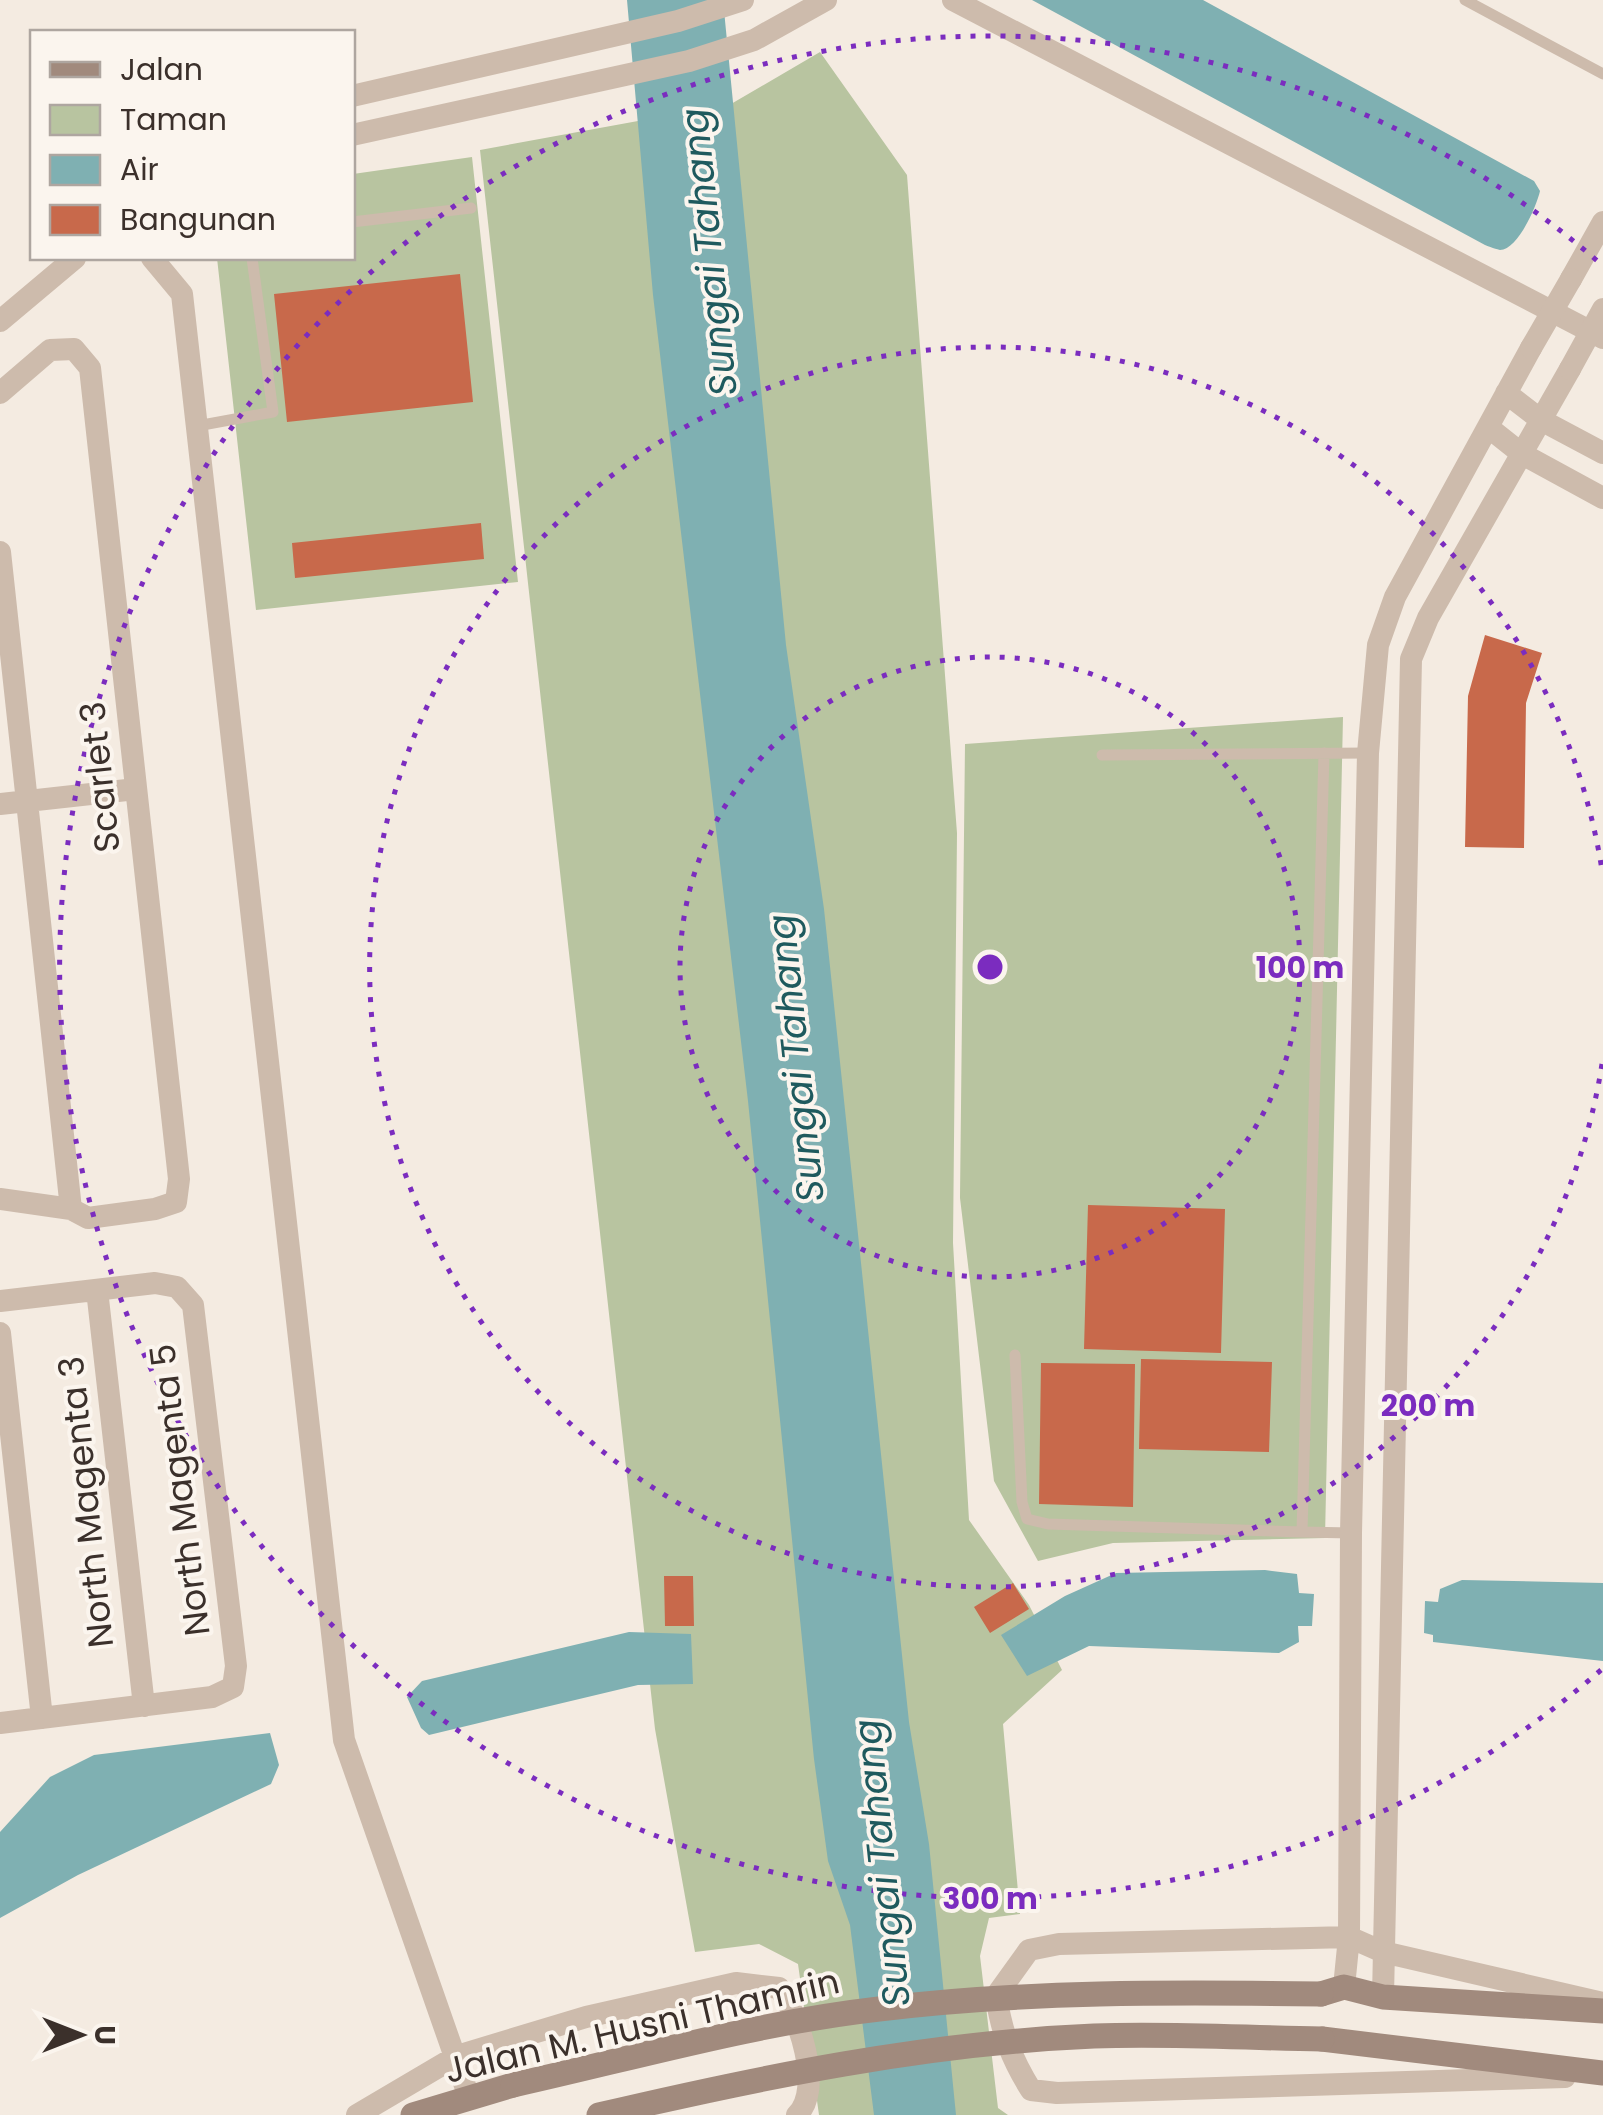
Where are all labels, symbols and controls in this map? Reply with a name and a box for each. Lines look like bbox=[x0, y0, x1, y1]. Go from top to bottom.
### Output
legend bbox=[30, 30, 355, 260]
text: Jalan bbox=[120, 48, 203, 91]
text: Taman bbox=[120, 98, 227, 141]
water label: Sungai Tahang bbox=[667, 106, 750, 399]
text: Air bbox=[120, 148, 159, 191]
text: Bangunan bbox=[120, 198, 276, 241]
street label: Scarlet 3 bbox=[67, 699, 132, 855]
water label: Sungai Tahang bbox=[754, 912, 837, 1205]
text: 100 m bbox=[1256, 946, 1344, 989]
centre of rings bbox=[972, 949, 1008, 985]
street label: North Magenta 5 bbox=[137, 1341, 222, 1639]
street label: North Magenta 3 bbox=[46, 1354, 125, 1650]
text: 200 m bbox=[1381, 1384, 1475, 1427]
water label: Sungai Tahang bbox=[840, 1717, 923, 2010]
text: 300 m bbox=[942, 1877, 1038, 1920]
street label: Jalan M. Husni Thamrin bbox=[440, 1956, 844, 2095]
north arrow bbox=[30, 1985, 130, 2085]
text: U bbox=[85, 2025, 124, 2045]

